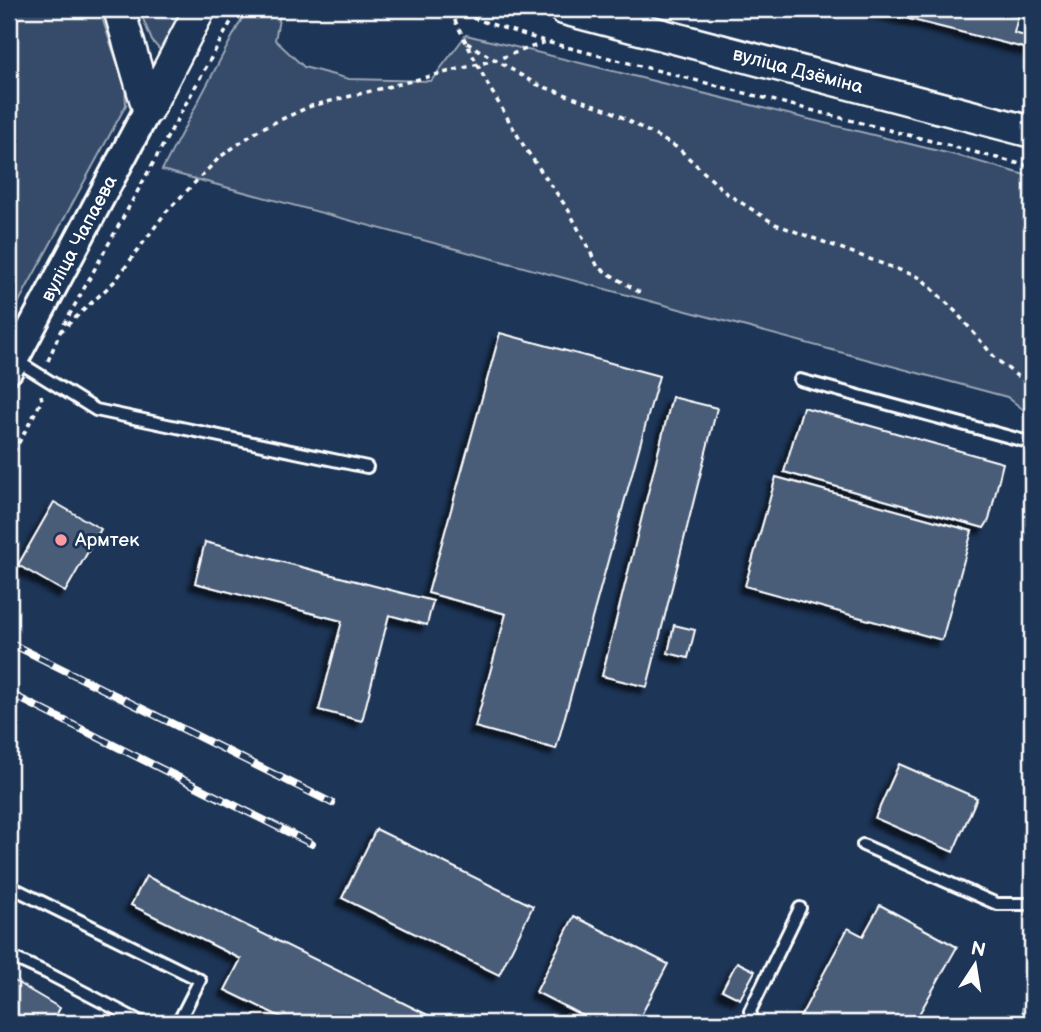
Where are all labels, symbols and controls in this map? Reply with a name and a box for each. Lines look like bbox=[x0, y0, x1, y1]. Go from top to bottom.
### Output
street label: вуліца Дзёміна bbox=[730, 42, 866, 99]
street label: вуліца Чапаева bbox=[36, 171, 122, 306]
place label: Армтек bbox=[74, 529, 139, 552]
marker: Армтек bbox=[53, 532, 69, 548]
north arrow bbox=[940, 930, 1010, 1000]
text: N bbox=[969, 937, 988, 963]

